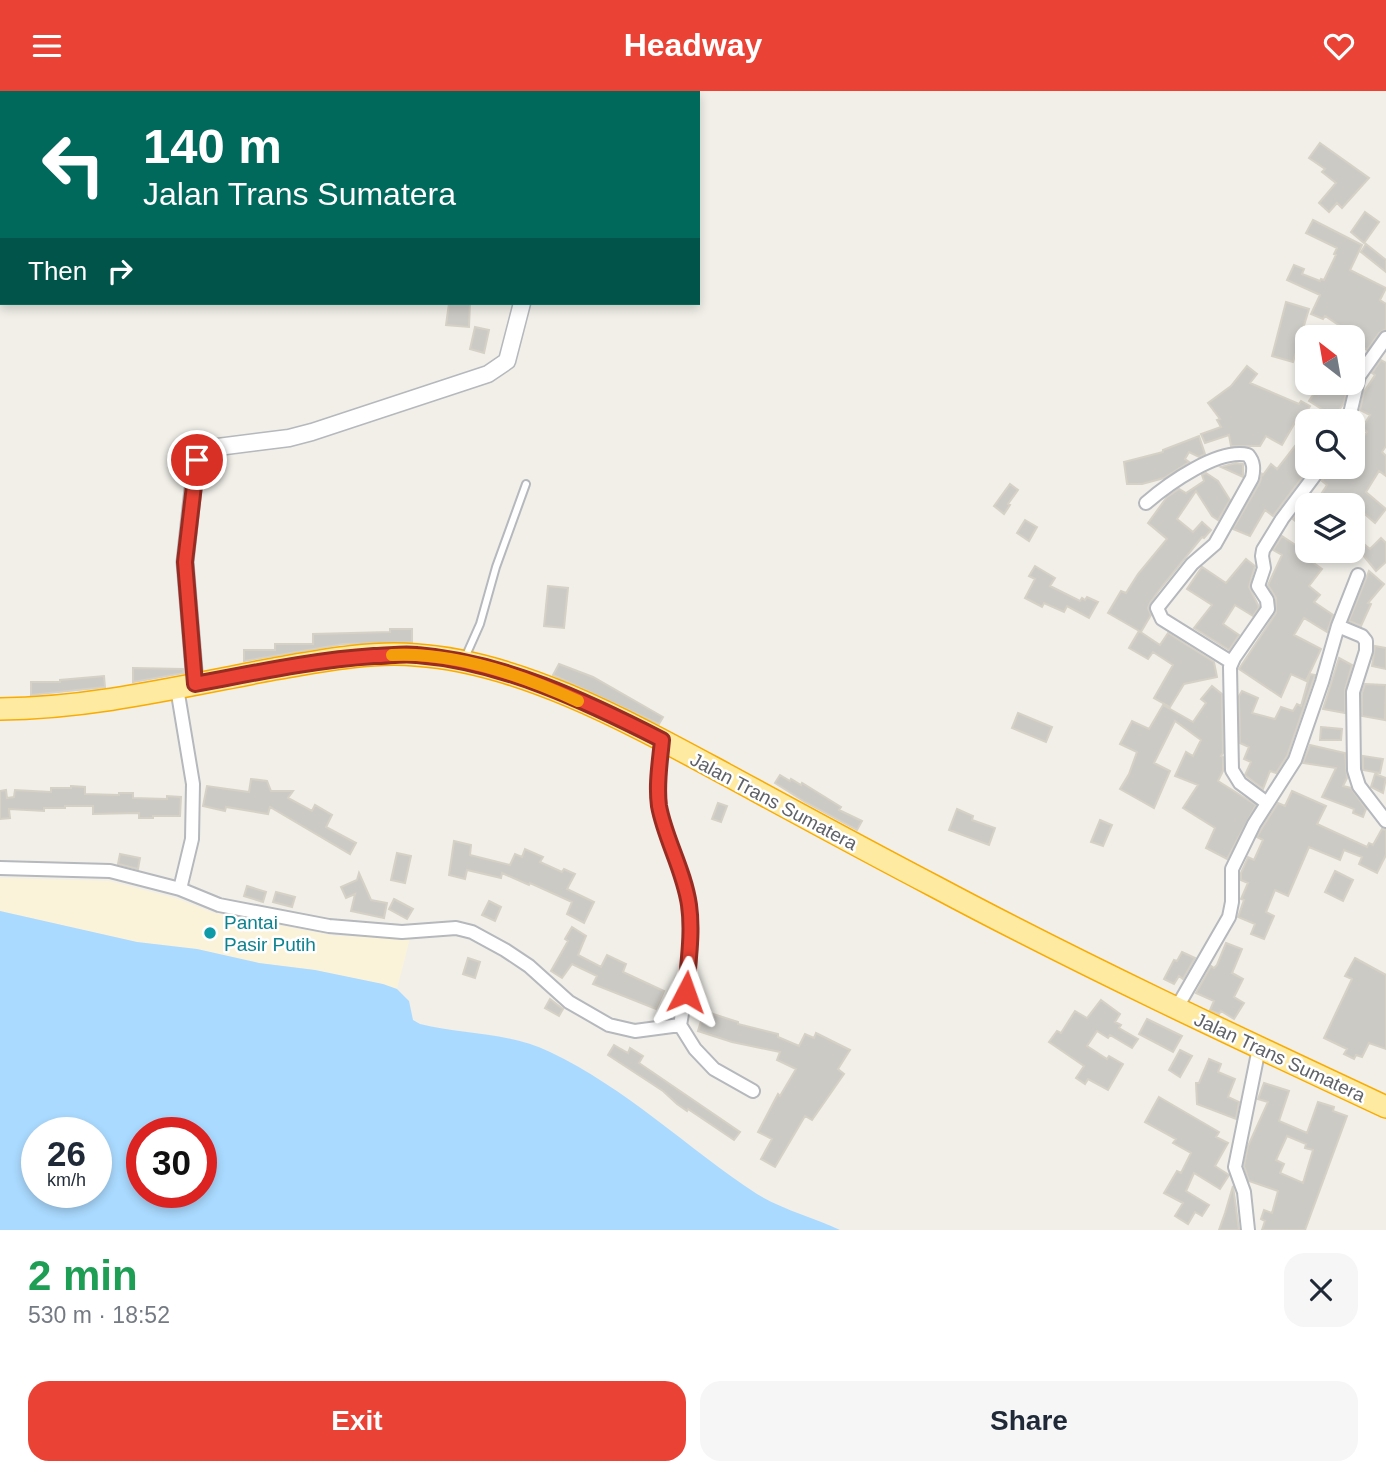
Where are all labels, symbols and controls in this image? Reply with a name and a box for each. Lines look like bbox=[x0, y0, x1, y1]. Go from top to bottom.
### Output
icon: menu bbox=[28, 27, 66, 65]
text: Headway bbox=[624, 27, 762, 63]
icon: heart bbox=[1320, 27, 1358, 65]
icon: left bbox=[28, 119, 119, 210]
text: 140 m bbox=[143, 119, 282, 173]
text: Jalan Trans Sumatera bbox=[143, 176, 456, 212]
icon: right bbox=[101, 252, 139, 290]
text: Then bbox=[28, 256, 87, 286]
north arrow bbox=[1295, 325, 1365, 395]
map controls bbox=[1295, 325, 1365, 563]
button: search bbox=[1295, 409, 1365, 479]
pin bbox=[167, 430, 227, 490]
icon: arrive bbox=[178, 441, 216, 479]
button: layers bbox=[1295, 493, 1365, 563]
street label: Jalan Trans Sumatera bbox=[687, 749, 861, 855]
place label: Pantai Pasir Putih bbox=[224, 912, 316, 955]
marker: Pantai Pasir Putih bbox=[202, 925, 218, 941]
position arrow bbox=[649, 955, 723, 1029]
street label: Jalan Trans Sumatera bbox=[1191, 1009, 1369, 1106]
speed limit sign: 30 bbox=[126, 1117, 217, 1208]
text: 26 bbox=[47, 1134, 86, 1173]
text: km/h bbox=[47, 1170, 86, 1190]
text: 2 min bbox=[28, 1252, 138, 1299]
button: close bbox=[1284, 1253, 1358, 1327]
text: 530 m · 18:52 bbox=[28, 1302, 170, 1328]
button: Exit bbox=[28, 1381, 686, 1461]
button: Share bbox=[700, 1381, 1358, 1461]

